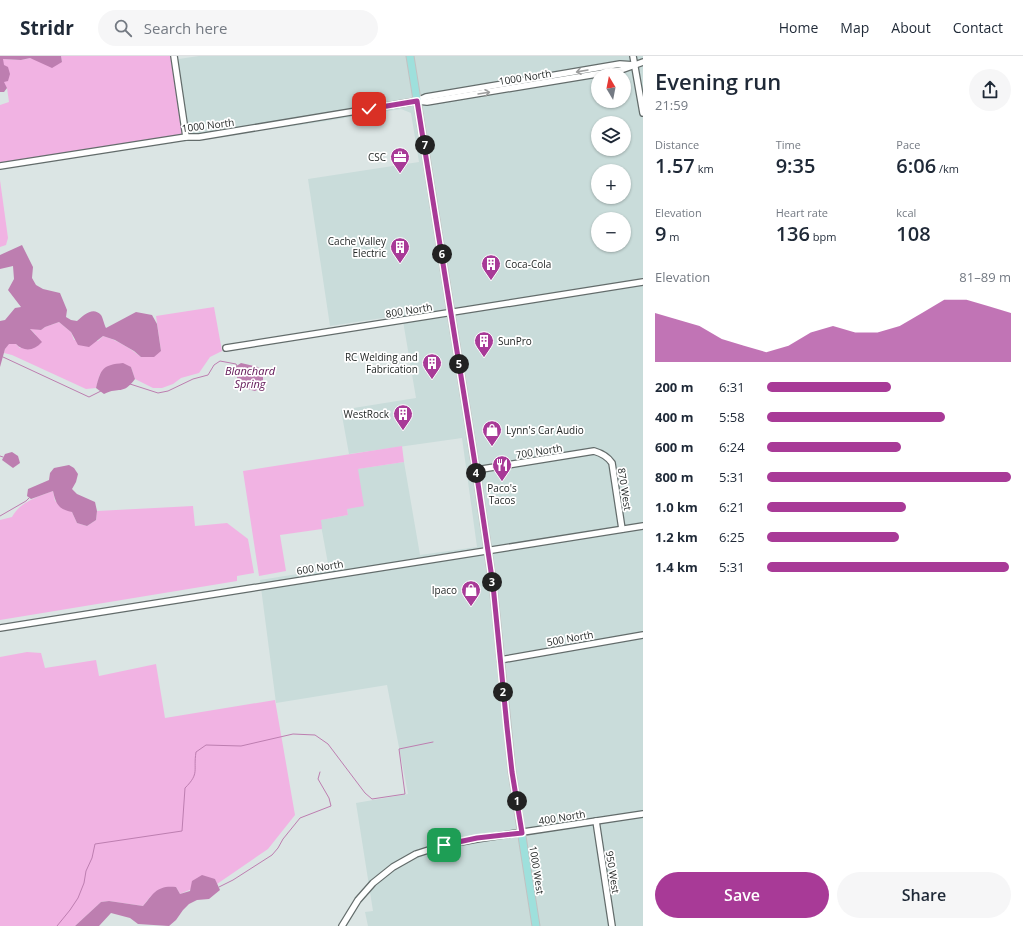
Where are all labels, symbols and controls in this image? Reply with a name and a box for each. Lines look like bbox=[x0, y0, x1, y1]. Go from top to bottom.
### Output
search box bbox=[98, 10, 378, 46]
text: Stridr bbox=[20, 15, 74, 41]
icon: search bbox=[112, 17, 134, 39]
text: Search here bbox=[144, 18, 227, 38]
text: Home bbox=[779, 18, 818, 37]
text: Map bbox=[840, 18, 869, 37]
text: About bbox=[891, 18, 931, 37]
text: Contact bbox=[953, 18, 1003, 37]
street label: 1000 North bbox=[498, 66, 552, 88]
text: Evening run bbox=[655, 66, 781, 96]
one-way arrow bbox=[576, 67, 589, 75]
north arrow bbox=[591, 68, 631, 108]
map controls bbox=[591, 68, 631, 252]
button: share bbox=[969, 69, 1011, 111]
one-way arrow bbox=[477, 89, 490, 97]
pin bbox=[352, 92, 386, 126]
text: 21:59 bbox=[655, 96, 688, 114]
icon: check bbox=[358, 98, 380, 120]
street label: 1000 North bbox=[181, 115, 235, 135]
button: layers bbox=[591, 116, 631, 156]
pin: 7 bbox=[415, 135, 435, 155]
text: 7 bbox=[422, 137, 428, 152]
text: Distance bbox=[655, 137, 699, 152]
text: Time bbox=[776, 137, 801, 152]
text: Pace bbox=[896, 137, 921, 152]
office icon: CSC bbox=[389, 146, 411, 174]
place label: CSC bbox=[368, 150, 386, 164]
text: 1.57 bbox=[655, 152, 695, 179]
text: 9:35 bbox=[776, 152, 815, 179]
text: 6:06 bbox=[896, 152, 936, 179]
text: km bbox=[695, 161, 714, 176]
text: /km bbox=[936, 161, 959, 176]
button: + bbox=[591, 164, 631, 204]
text: Elevation bbox=[655, 205, 702, 220]
text: Heart rate bbox=[776, 205, 828, 220]
text: kcal bbox=[896, 205, 916, 220]
button: − bbox=[591, 212, 631, 252]
text: 9 bbox=[655, 220, 666, 247]
text: 136 bbox=[776, 220, 810, 247]
text: 108 bbox=[896, 220, 931, 247]
text: m bbox=[666, 229, 679, 244]
text: bpm bbox=[810, 229, 836, 244]
place label: Cache Valley Electric bbox=[328, 234, 387, 260]
building icon: Cache Valley Electric bbox=[389, 236, 411, 264]
pin: 6 bbox=[432, 244, 452, 264]
text: 6 bbox=[439, 246, 445, 261]
building icon: Coca-Cola bbox=[480, 253, 502, 281]
place label: Coca-Cola bbox=[505, 257, 551, 271]
text: Elevation bbox=[655, 268, 710, 286]
text: 81–89 m bbox=[959, 268, 1011, 286]
street label: 800 North bbox=[385, 299, 433, 321]
building icon: SunPro bbox=[473, 330, 495, 358]
place label: SunPro bbox=[498, 334, 532, 348]
place label: RC Welding and Fabrication bbox=[345, 350, 418, 376]
building icon: RC Welding and Fabrication bbox=[421, 352, 443, 380]
pin: 5 bbox=[449, 354, 469, 374]
text: 5 bbox=[456, 356, 462, 371]
water label: Blanchard Spring bbox=[225, 363, 276, 391]
text: 200 m bbox=[655, 378, 693, 396]
text: 6:31 bbox=[719, 378, 745, 396]
building icon: WestRock bbox=[392, 403, 414, 431]
place label: WestRock bbox=[344, 407, 390, 421]
text: 400 m bbox=[655, 408, 693, 426]
text: 5:58 bbox=[719, 408, 745, 426]
shop icon: Lynn's Car Audio bbox=[481, 419, 503, 447]
place label: Lynn's Car Audio bbox=[506, 423, 584, 437]
text: 600 m bbox=[655, 438, 693, 456]
text: 6:24 bbox=[719, 438, 745, 456]
street label: 700 North bbox=[515, 440, 563, 462]
restaurant icon: Paco's Tacos bbox=[491, 454, 513, 482]
pin: 4 bbox=[466, 463, 486, 483]
text: 4 bbox=[473, 465, 479, 480]
street label: 870 West bbox=[615, 467, 635, 512]
text: 800 m bbox=[655, 468, 693, 486]
text: 5:31 bbox=[719, 468, 745, 486]
place label: Paco's Tacos bbox=[487, 481, 517, 507]
text: 1.0 km bbox=[655, 498, 698, 516]
text: 6:21 bbox=[719, 498, 745, 516]
text: 1.2 km bbox=[655, 528, 698, 546]
text: 6:25 bbox=[719, 528, 745, 546]
street label: 600 North bbox=[296, 556, 344, 578]
text: 1.4 km bbox=[655, 558, 698, 576]
text: 5:31 bbox=[719, 558, 745, 576]
pin: 3 bbox=[482, 572, 502, 592]
text: 3 bbox=[489, 574, 495, 589]
shop icon: Ipaco bbox=[460, 579, 482, 607]
place label: Ipaco bbox=[432, 583, 457, 597]
street label: 500 North bbox=[546, 627, 594, 649]
pin: 2 bbox=[493, 682, 513, 702]
text: 2 bbox=[500, 684, 506, 699]
pin: 1 bbox=[507, 791, 527, 811]
text: 1 bbox=[514, 793, 520, 808]
street label: 400 North bbox=[538, 806, 586, 828]
pin bbox=[427, 828, 461, 862]
icon: arrive bbox=[433, 834, 455, 856]
street label: 1000 West bbox=[526, 845, 548, 896]
street label: 950 West bbox=[603, 850, 623, 895]
button: Save bbox=[655, 872, 829, 918]
button: Share bbox=[837, 872, 1011, 918]

